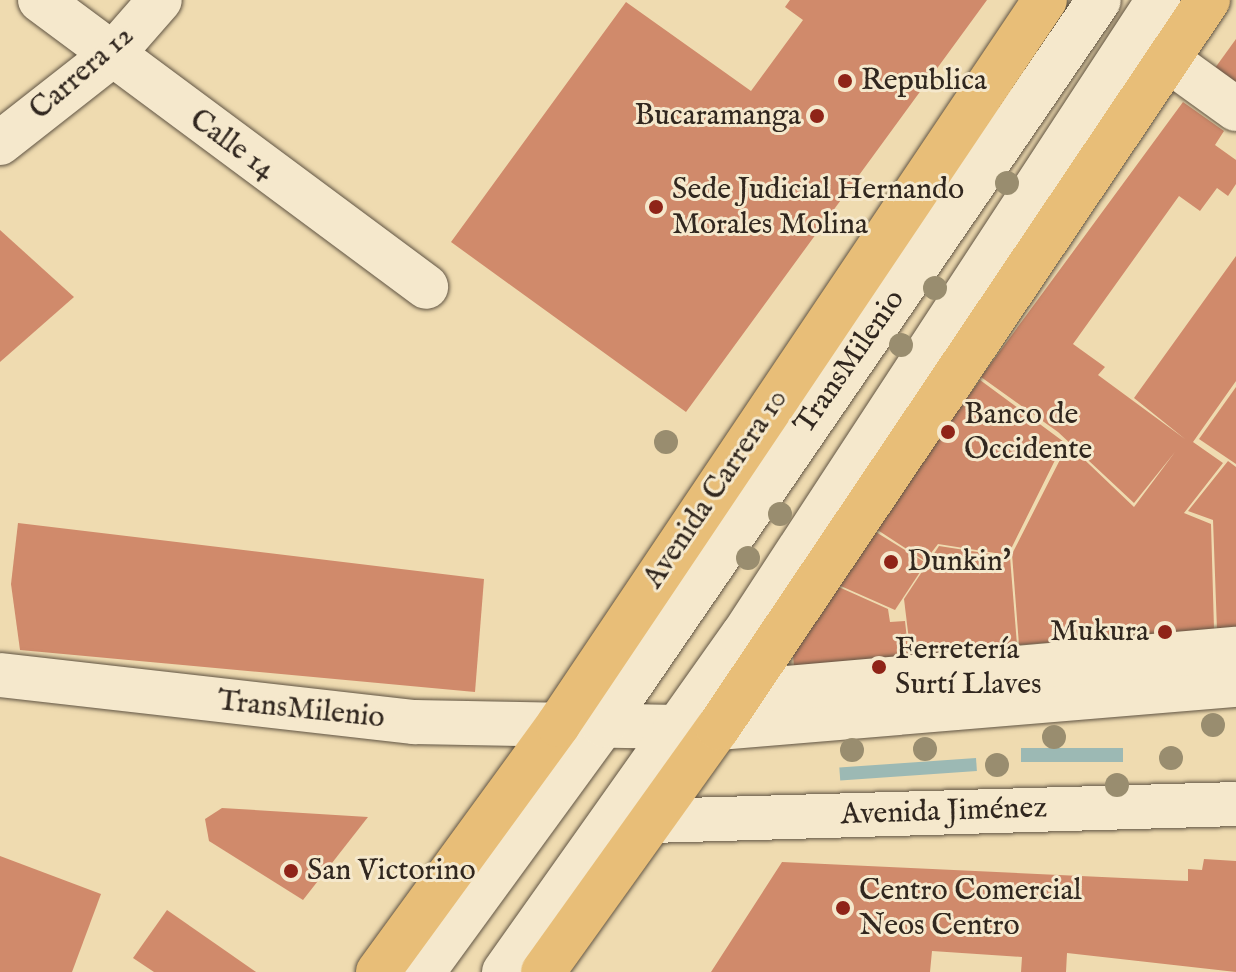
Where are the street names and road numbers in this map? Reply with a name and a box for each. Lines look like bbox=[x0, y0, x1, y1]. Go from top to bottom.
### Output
street label: Carrera 12 bbox=[23, 18, 141, 128]
street label: Calle 14 bbox=[182, 102, 282, 188]
street label: TransMilenio bbox=[787, 283, 913, 441]
street label: Avenida Carrera 10 bbox=[636, 383, 796, 595]
street label: TransMilenio bbox=[216, 683, 386, 737]
street label: Avenida Jiménez bbox=[840, 790, 1048, 834]

